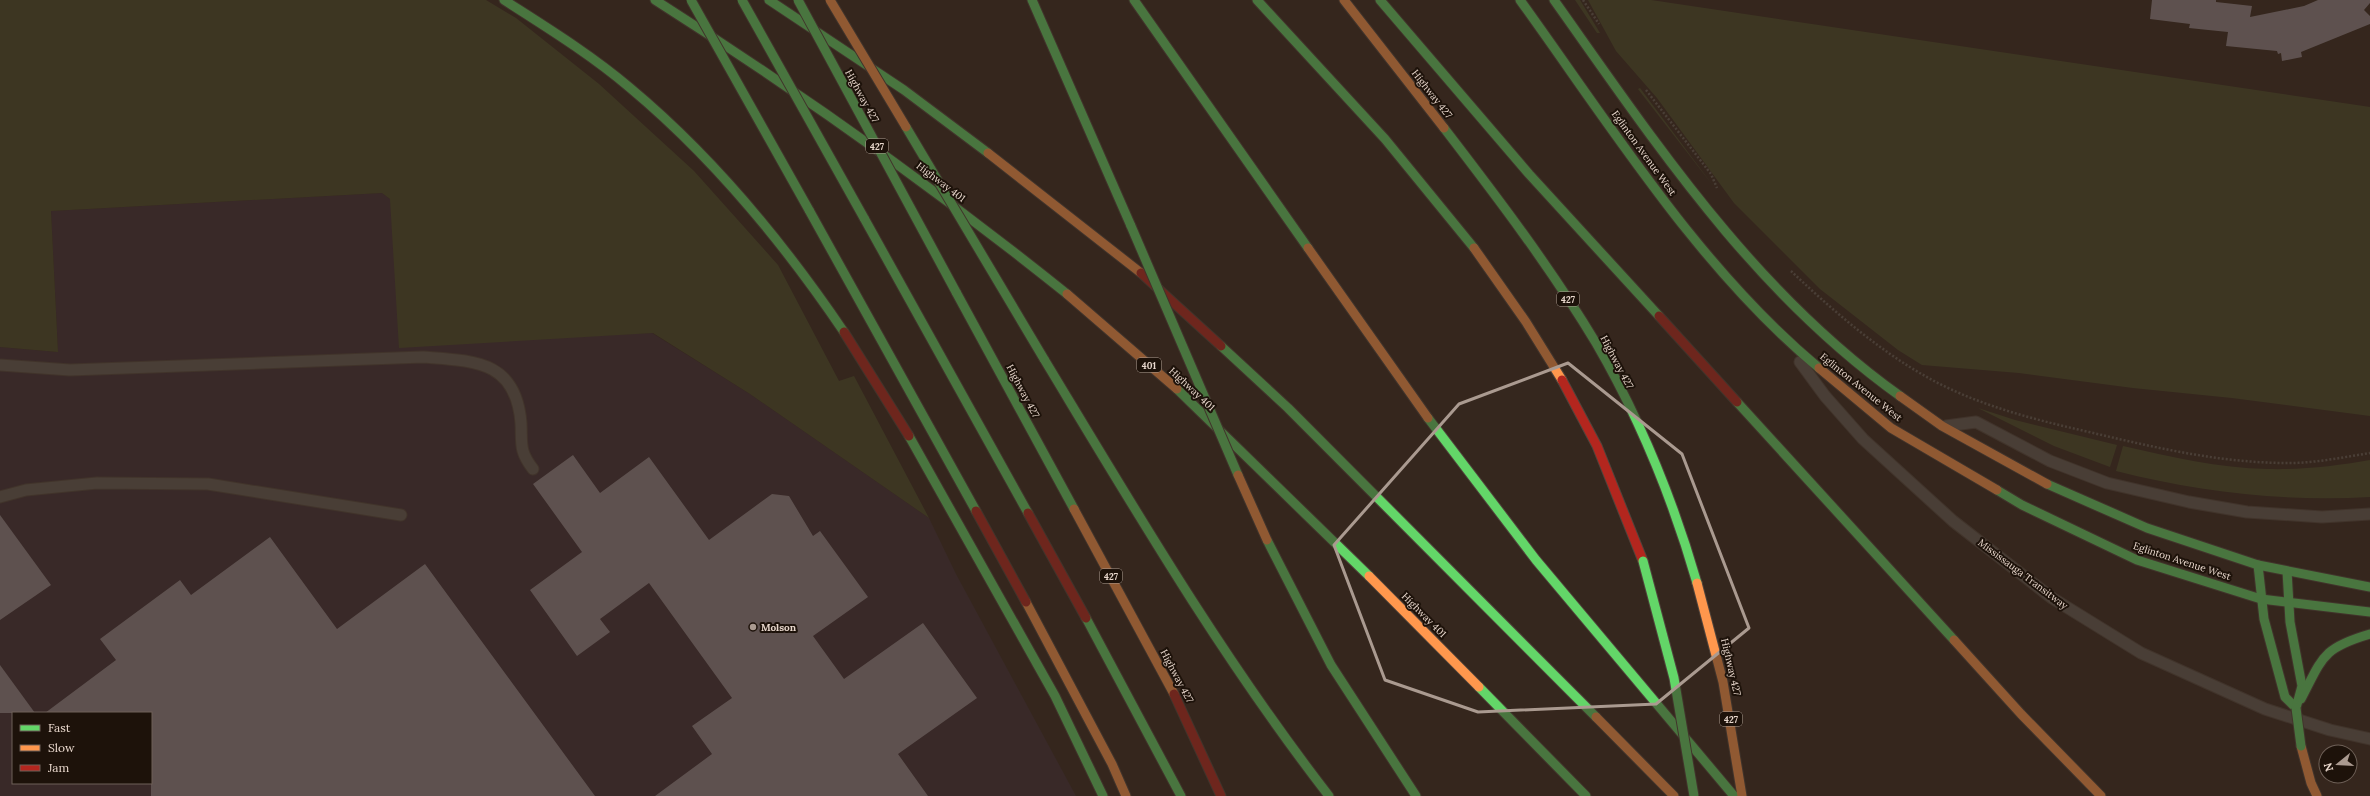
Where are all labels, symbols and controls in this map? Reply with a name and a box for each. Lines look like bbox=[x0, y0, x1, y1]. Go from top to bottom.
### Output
street label: Highway 427 bbox=[842, 67, 882, 125]
street label: Highway 427 bbox=[1409, 67, 1455, 121]
street label: Eglinton Avenue West bbox=[1609, 108, 1679, 198]
road number: 427 bbox=[866, 139, 888, 153]
street label: Highway 401 bbox=[914, 159, 969, 205]
road number: 427 bbox=[1557, 292, 1579, 306]
street label: Highway 427 bbox=[1598, 333, 1637, 391]
street label: Eglinton Avenue West bbox=[1817, 350, 1905, 424]
road number: 401 bbox=[1137, 358, 1161, 372]
street label: Highway 427 bbox=[1004, 362, 1043, 420]
street label: Highway 401 bbox=[1166, 364, 1218, 414]
street label: Mississauga Transitway bbox=[1975, 536, 2071, 613]
street label: Eglinton Avenue West bbox=[2132, 539, 2233, 583]
road number: 427 bbox=[1100, 569, 1122, 583]
street label: Highway 401 bbox=[1399, 590, 1449, 640]
place label: Molson bbox=[761, 621, 797, 634]
marker: Molson bbox=[748, 622, 758, 632]
street label: Highway 427 bbox=[1718, 637, 1744, 697]
street label: Highway 427 bbox=[1158, 647, 1197, 705]
legend bbox=[12, 712, 152, 784]
road number: 427 bbox=[1720, 712, 1742, 726]
text: Fast bbox=[48, 720, 71, 735]
text: Slow bbox=[48, 740, 75, 755]
north arrow bbox=[2318, 744, 2358, 784]
text: Jam bbox=[47, 760, 69, 775]
text: N bbox=[2320, 760, 2336, 773]

